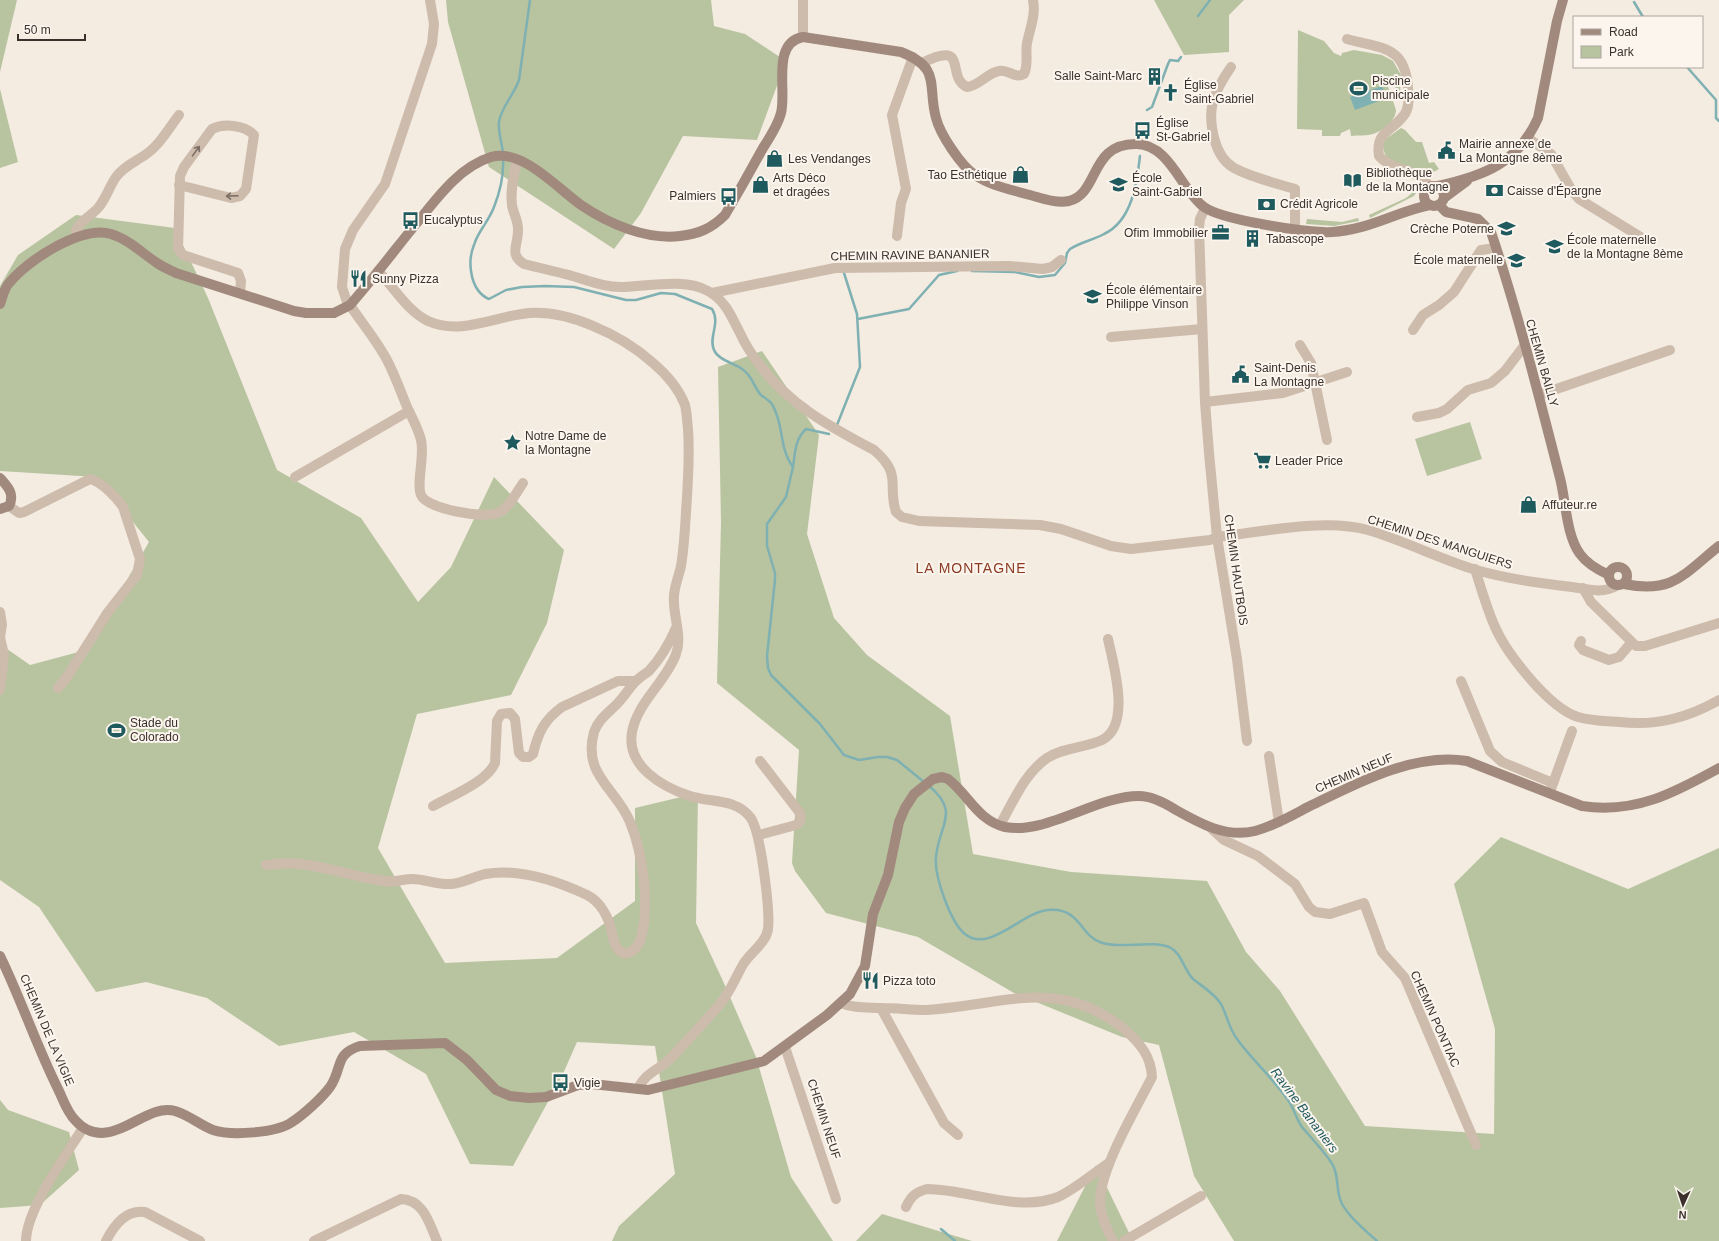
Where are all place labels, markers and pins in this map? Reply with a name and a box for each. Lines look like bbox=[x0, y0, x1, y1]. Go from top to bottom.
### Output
building icon: Salle Saint-Marc bbox=[1145, 66, 1165, 86]
place label: Salle Saint-Marc bbox=[1054, 69, 1142, 83]
place label: Piscine municipale bbox=[1372, 74, 1430, 102]
place label: Église Saint-Gabriel bbox=[1184, 77, 1254, 106]
sports icon: Piscine municipale bbox=[1349, 78, 1369, 98]
church icon: Église Saint-Gabriel bbox=[1161, 82, 1181, 102]
place label: Église St-Gabriel bbox=[1156, 115, 1210, 144]
bus stop icon: Église St-Gabriel bbox=[1133, 120, 1153, 140]
place label: Mairie annexe de La Montagne 8ème bbox=[1459, 137, 1563, 165]
public building icon: Mairie annexe de La Montagne 8ème bbox=[1436, 141, 1456, 161]
shop icon: Les Vendanges bbox=[765, 149, 785, 169]
place label: Les Vendanges bbox=[788, 152, 871, 166]
shop icon: Tao Esthétique bbox=[1010, 165, 1030, 185]
place label: Bibliothèque de la Montagne bbox=[1366, 166, 1449, 194]
place label: Tao Esthétique bbox=[928, 168, 1007, 182]
place label: École Saint-Gabriel bbox=[1132, 170, 1202, 199]
library icon: Bibliothèque de la Montagne bbox=[1343, 170, 1363, 190]
place label: Arts Déco et dragées bbox=[773, 171, 830, 199]
shop icon: Arts Déco et dragées bbox=[750, 175, 770, 195]
school or university icon: École Saint-Gabriel bbox=[1109, 175, 1129, 195]
bank icon: Caisse d'Épargne bbox=[1484, 181, 1504, 201]
place label: Caisse d'Épargne bbox=[1507, 183, 1602, 198]
bus stop icon: Palmiers bbox=[719, 186, 739, 206]
place label: Palmiers bbox=[669, 189, 716, 203]
bank icon: Crédit Agricole bbox=[1257, 194, 1277, 214]
place label: Crédit Agricole bbox=[1280, 197, 1358, 211]
bus stop icon: Eucalyptus bbox=[401, 210, 421, 230]
place label: Eucalyptus bbox=[424, 213, 483, 227]
school or university icon: Crèche Poterne bbox=[1497, 219, 1517, 239]
place label: Crèche Poterne bbox=[1410, 222, 1494, 236]
office icon: Ofim Immobilier bbox=[1211, 223, 1231, 243]
place label: Ofim Immobilier bbox=[1124, 226, 1208, 240]
building icon: Tabascope bbox=[1243, 229, 1263, 249]
place label: Tabascope bbox=[1266, 232, 1324, 246]
place label: École maternelle de la Montagne 8ème bbox=[1567, 232, 1683, 261]
school or university icon: École maternelle de la Montagne 8ème bbox=[1544, 237, 1564, 257]
school or university icon: École maternelle bbox=[1506, 250, 1526, 270]
place label: École maternelle bbox=[1414, 252, 1503, 267]
restaurant icon: Sunny Pizza bbox=[349, 269, 369, 289]
place label: Sunny Pizza bbox=[372, 272, 439, 286]
place label: École élémentaire Philippe Vinson bbox=[1106, 282, 1202, 311]
school or university icon: École élémentaire Philippe Vinson bbox=[1083, 287, 1103, 307]
place label: Saint-Denis La Montagne bbox=[1254, 361, 1324, 389]
public building icon: Saint-Denis La Montagne bbox=[1231, 365, 1251, 385]
place label: Notre Dame de la Montagne bbox=[525, 429, 607, 457]
place icon: Notre Dame de la Montagne bbox=[502, 433, 522, 453]
supermarket icon: Leader Price bbox=[1252, 451, 1272, 471]
place label: Leader Price bbox=[1275, 454, 1343, 468]
shop icon: Affuteur.re bbox=[1519, 495, 1539, 515]
place label: Affuteur.re bbox=[1542, 498, 1597, 512]
place label: Stade du Colorado bbox=[130, 716, 179, 744]
sports icon: Stade du Colorado bbox=[107, 720, 127, 740]
restaurant icon: Pizza toto bbox=[860, 971, 880, 991]
place label: Pizza toto bbox=[883, 974, 936, 988]
bus stop icon: Vigie bbox=[551, 1073, 571, 1093]
place label: Vigie bbox=[574, 1076, 601, 1090]

